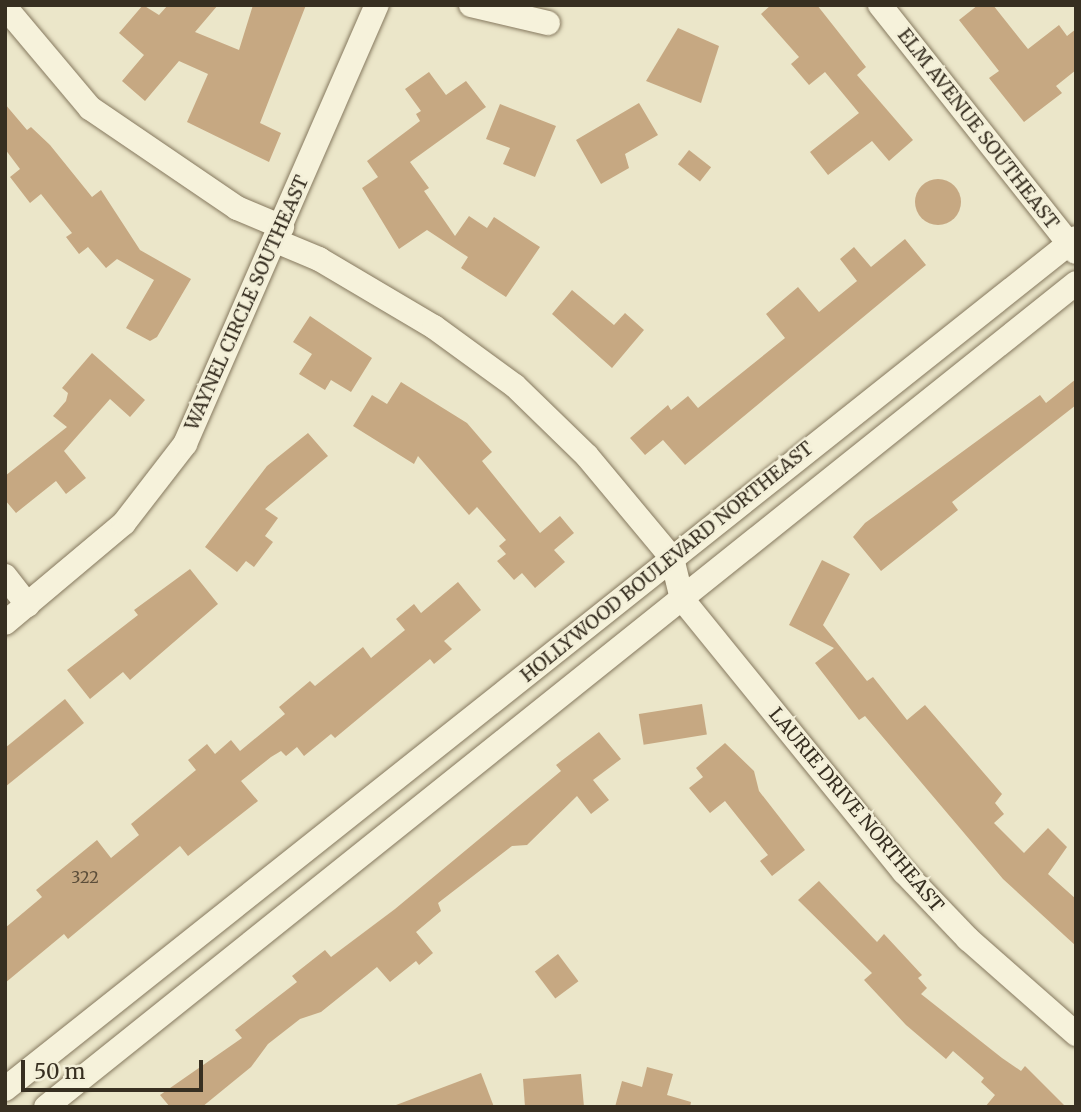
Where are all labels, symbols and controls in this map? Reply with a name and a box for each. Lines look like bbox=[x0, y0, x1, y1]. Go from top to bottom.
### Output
street label: ELM AVENUE SOUTHEAST bbox=[893, 24, 1063, 234]
street label: WAYNEL CIRCLE SOUTHEAST bbox=[180, 172, 314, 434]
street label: HOLLYWOOD BOULEVARD NORTHEAST bbox=[516, 437, 818, 687]
street label: LAURIE DRIVE NORTHEAST bbox=[764, 703, 948, 917]
house number: 322 bbox=[71, 867, 99, 887]
scale bar bbox=[24, 1046, 206, 1090]
text: 50 m bbox=[34, 1058, 85, 1085]

